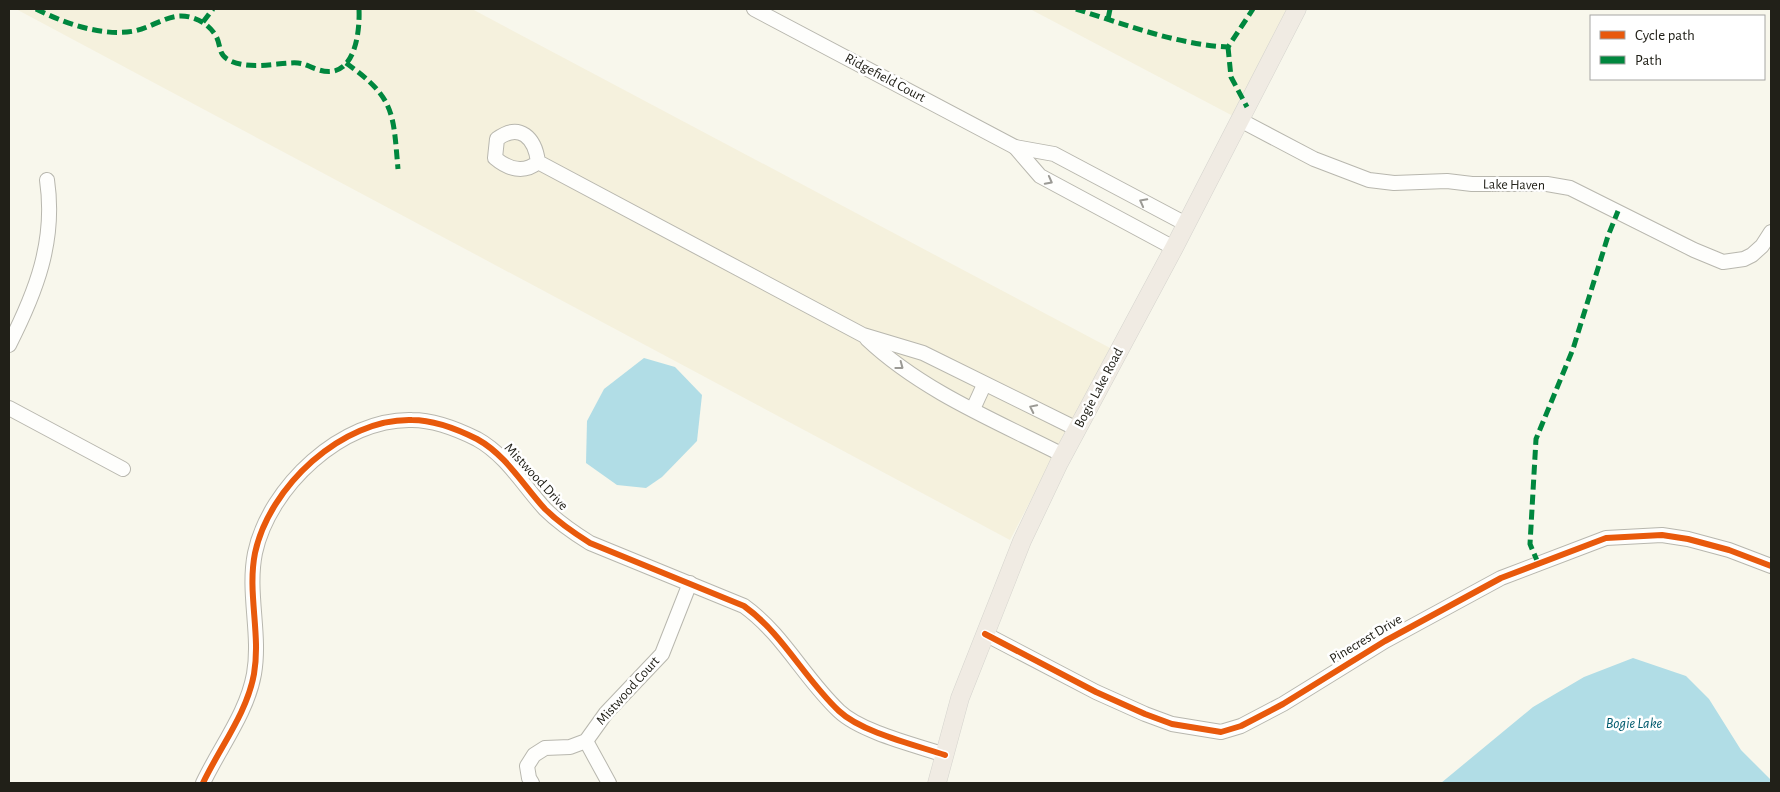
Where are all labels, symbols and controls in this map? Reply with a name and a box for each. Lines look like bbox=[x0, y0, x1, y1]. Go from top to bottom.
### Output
legend bbox=[1590, 15, 1765, 80]
text: Cycle path bbox=[1635, 28, 1695, 43]
street label: Ridgefield Court bbox=[843, 51, 928, 105]
text: Path bbox=[1635, 53, 1662, 68]
one-way arrow bbox=[1044, 175, 1053, 185]
street label: Lake Haven bbox=[1483, 177, 1545, 193]
one-way arrow bbox=[1140, 198, 1149, 208]
street label: Bogie Lake Road bbox=[1072, 346, 1126, 430]
one-way arrow bbox=[894, 360, 904, 369]
one-way arrow bbox=[1029, 404, 1038, 414]
street label: Mistwood Drive bbox=[502, 441, 570, 513]
street label: Pinecrest Drive bbox=[1327, 612, 1405, 666]
street label: Mistwood Court bbox=[594, 654, 662, 728]
water label: Bogie Lake bbox=[1606, 716, 1662, 731]

